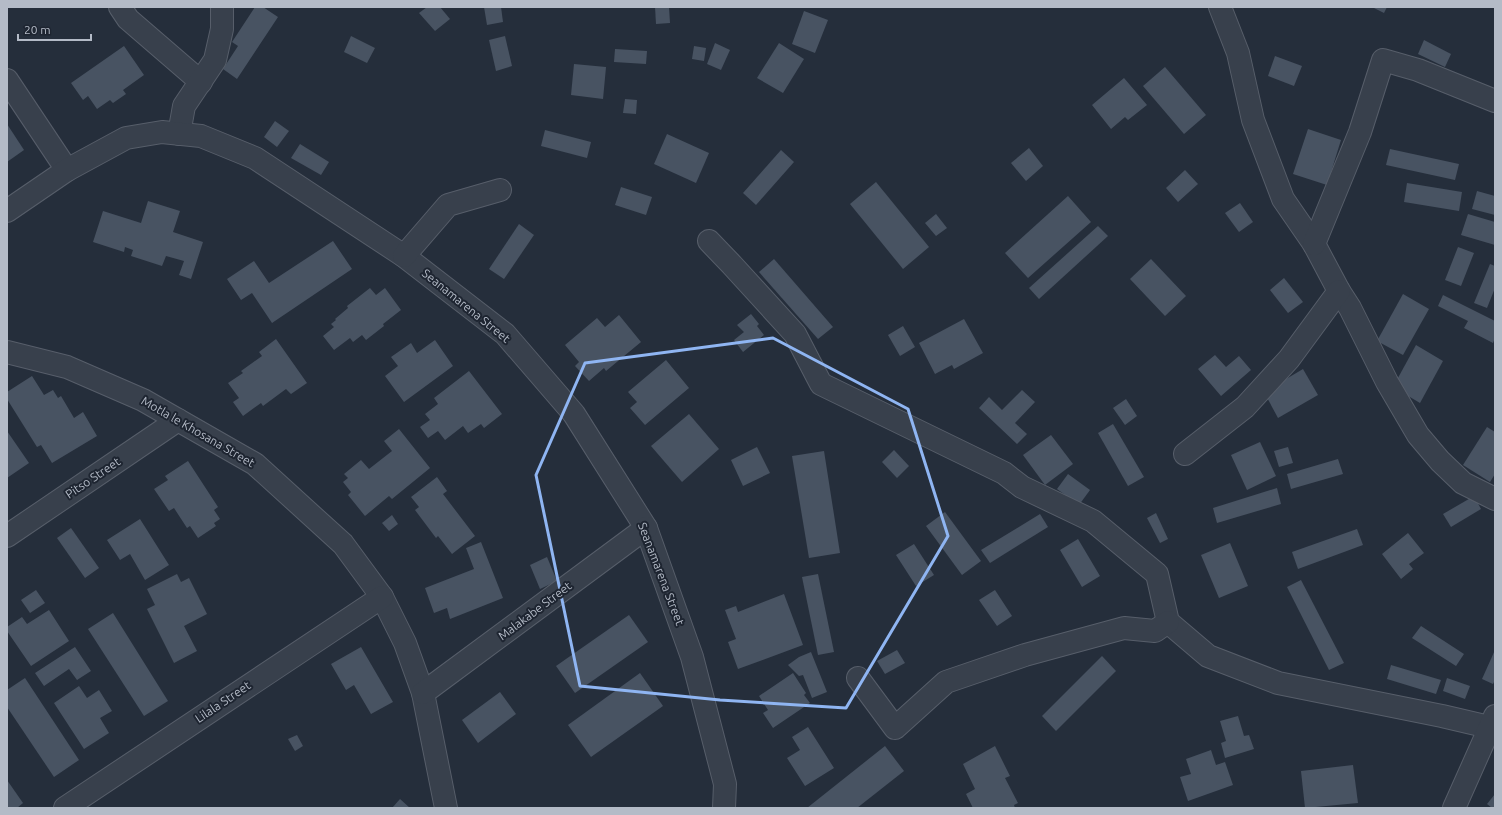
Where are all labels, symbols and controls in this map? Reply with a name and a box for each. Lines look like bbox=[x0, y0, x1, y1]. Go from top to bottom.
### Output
scale bar bbox=[18, 16, 91, 42]
text: 20 m bbox=[24, 23, 51, 36]
street label: Seanamarena Street bbox=[420, 266, 513, 345]
street label: Motla le Khosana Street bbox=[139, 394, 257, 469]
street label: Pitso Street bbox=[63, 454, 123, 501]
street label: Seanamarena Street bbox=[636, 521, 687, 627]
street label: Malakabe Street bbox=[496, 579, 574, 642]
street label: Lilala Street bbox=[193, 678, 253, 725]

